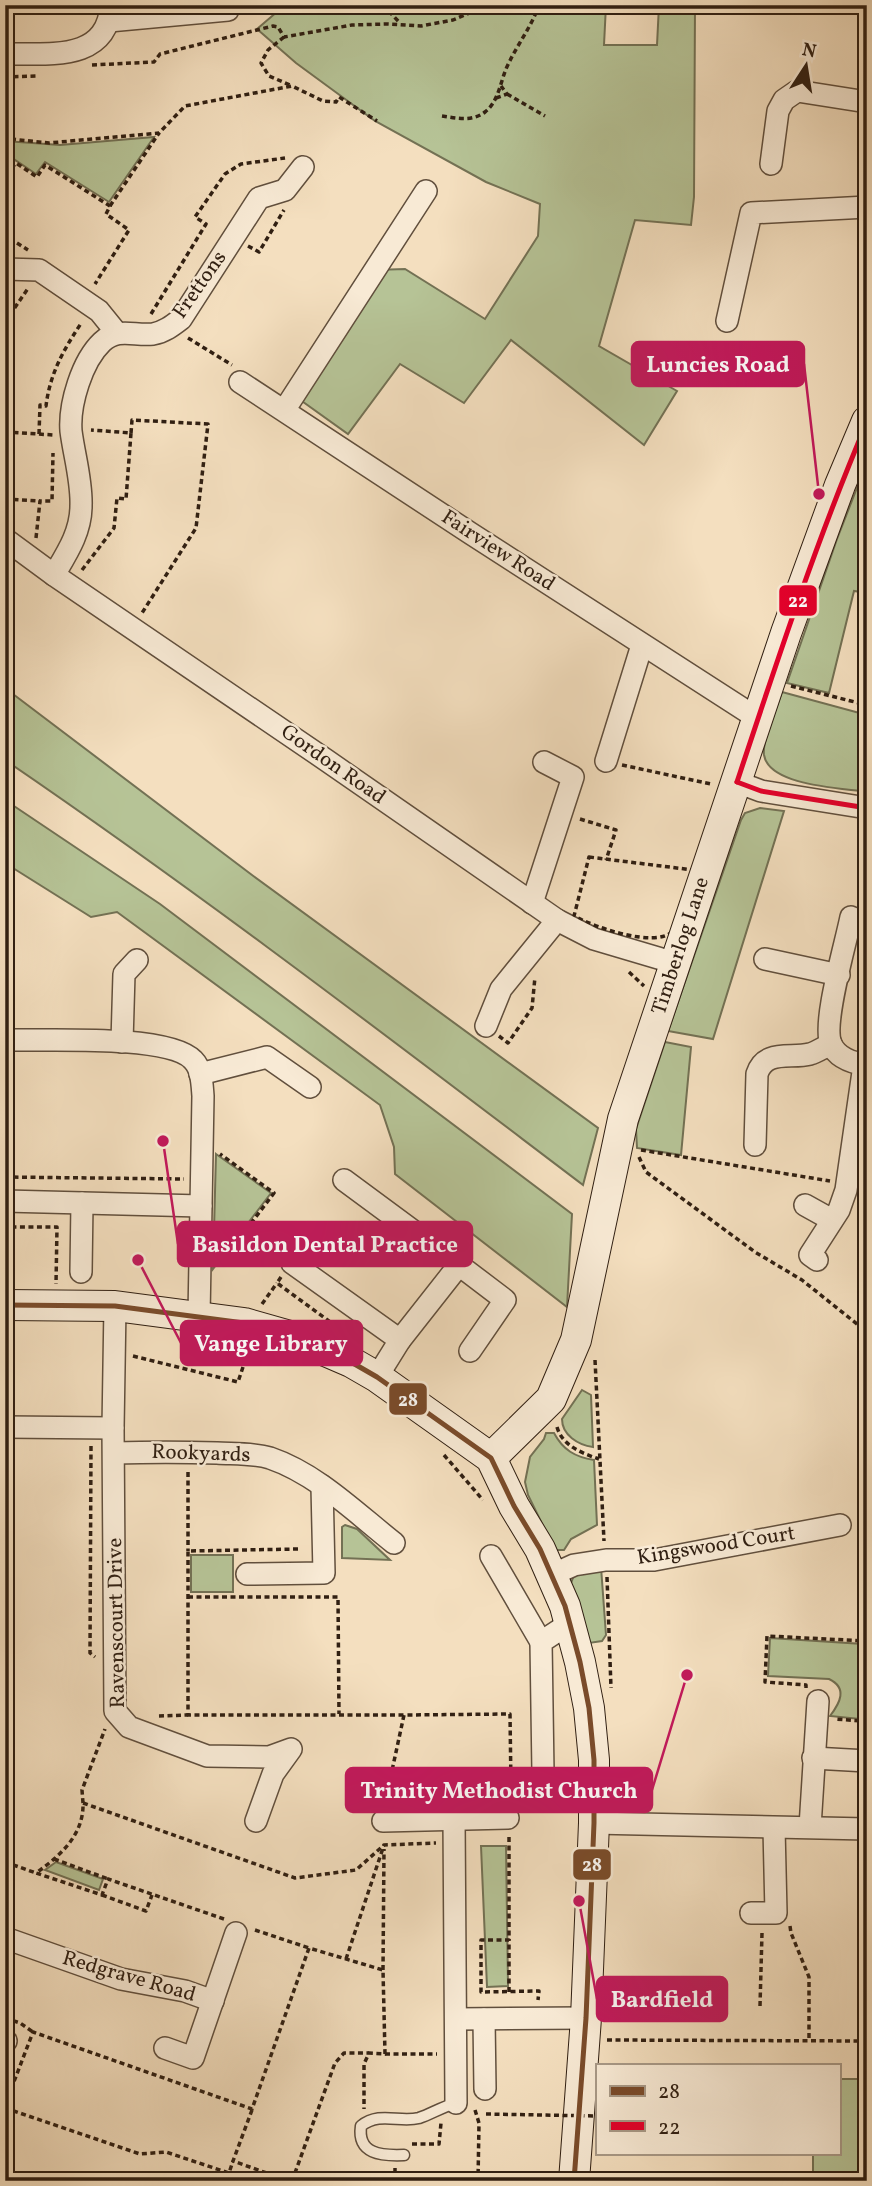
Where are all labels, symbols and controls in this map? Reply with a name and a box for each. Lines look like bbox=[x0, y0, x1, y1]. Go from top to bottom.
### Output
north arrow bbox=[770, 32, 840, 102]
text: N bbox=[800, 37, 819, 66]
street label: Frettons bbox=[166, 245, 234, 325]
callout: Luncies Road bbox=[632, 342, 804, 386]
text: Luncies Road bbox=[646, 350, 790, 382]
street label: Fairview Road bbox=[435, 503, 561, 599]
line badge: 22 bbox=[778, 584, 818, 617]
text: 22 bbox=[788, 589, 808, 615]
street label: Gordon Road bbox=[275, 718, 391, 812]
street label: Timberlog Lane bbox=[645, 873, 717, 1019]
callout: Basildon Dental Practice bbox=[178, 1222, 472, 1266]
text: Basildon Dental Practice bbox=[192, 1230, 458, 1262]
callout: Vange Library bbox=[181, 1321, 362, 1365]
text: Vange Library bbox=[194, 1329, 348, 1361]
line badge: 28 bbox=[388, 1382, 428, 1416]
text: 28 bbox=[398, 1388, 418, 1414]
street label: Rookyards bbox=[151, 1438, 251, 1470]
street label: Kingswood Court bbox=[635, 1519, 797, 1573]
street label: Ravenscourt Drive bbox=[101, 1537, 133, 1709]
callout: Trinity Methodist Church bbox=[346, 1768, 652, 1812]
text: Trinity Methodist Church bbox=[360, 1776, 638, 1808]
line badge: 28 bbox=[572, 1848, 612, 1881]
text: 28 bbox=[582, 1853, 602, 1879]
street label: Redgrave Road bbox=[59, 1944, 199, 2010]
callout: Bardfield bbox=[597, 1977, 727, 2021]
text: Bardfield bbox=[611, 1985, 713, 2017]
legend bbox=[596, 2064, 840, 2154]
text: 28 bbox=[658, 2078, 680, 2107]
text: 22 bbox=[658, 2114, 681, 2143]

